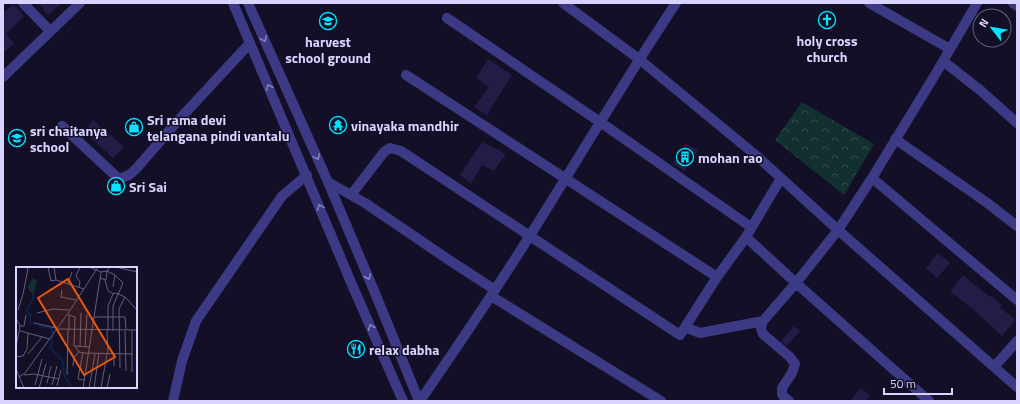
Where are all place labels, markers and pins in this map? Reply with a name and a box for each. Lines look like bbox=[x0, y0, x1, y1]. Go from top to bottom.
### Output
church icon: holy cross church bbox=[817, 10, 837, 30]
school or university icon: harvest school ground bbox=[318, 11, 338, 31]
place label: holy cross church bbox=[796, 30, 858, 67]
place label: harvest school ground bbox=[285, 31, 371, 68]
place label: Sri rama devi telangana pindi vantalu bbox=[147, 109, 289, 146]
temple icon: vinayaka mandhir bbox=[328, 115, 348, 135]
place label: vinayaka mandhir bbox=[351, 115, 459, 136]
shop icon: Sri rama devi telangana pindi vantalu bbox=[124, 117, 144, 137]
place label: sri chaitanya school bbox=[30, 120, 107, 157]
school or university icon: sri chaitanya school bbox=[7, 128, 27, 148]
building icon: mohan rao bbox=[675, 147, 695, 167]
place label: mohan rao bbox=[698, 147, 763, 168]
shop icon: Sri Sai bbox=[106, 176, 126, 196]
place label: Sri Sai bbox=[129, 176, 167, 197]
restaurant icon: relax dabha bbox=[346, 339, 366, 359]
place label: relax dabha bbox=[369, 339, 439, 360]

